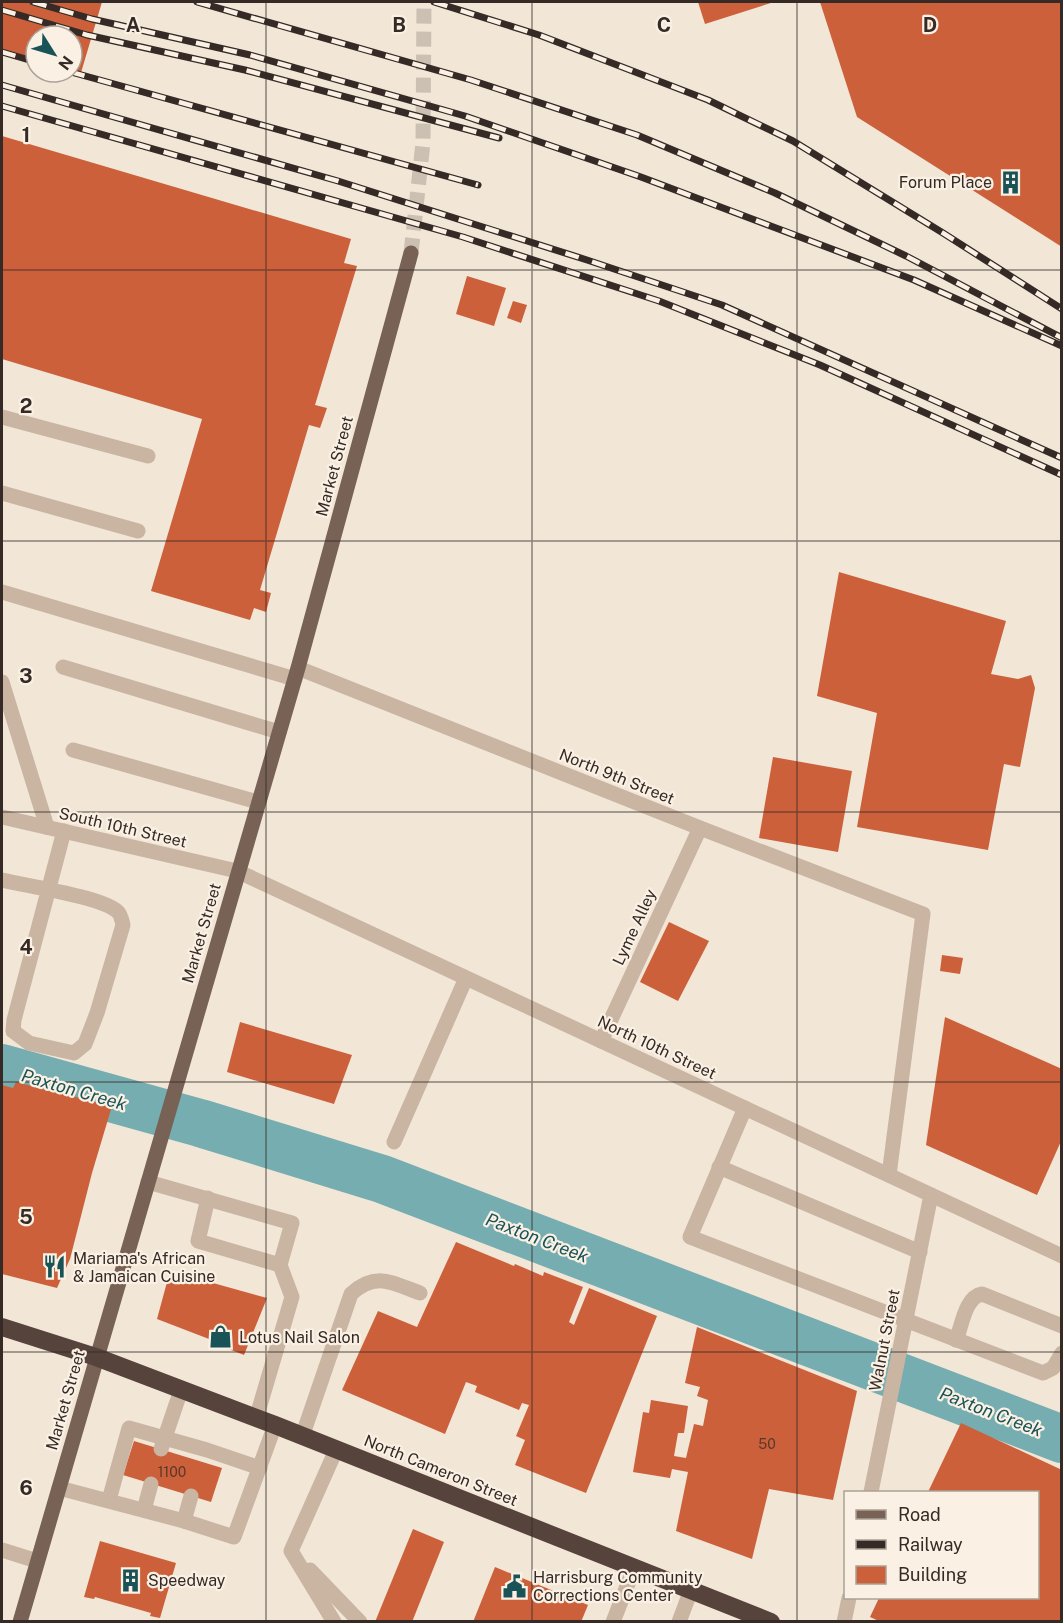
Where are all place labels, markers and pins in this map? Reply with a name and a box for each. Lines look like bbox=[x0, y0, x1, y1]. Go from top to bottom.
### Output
building icon: Forum Place bbox=[997, 169, 1023, 195]
place label: Forum Place bbox=[899, 173, 992, 192]
place label: Mariama's African & Jamaican Cuisine bbox=[73, 1249, 215, 1286]
restaurant icon: Mariama's African & Jamaican Cuisine bbox=[42, 1254, 68, 1280]
shop icon: Lotus Nail Salon bbox=[208, 1324, 234, 1350]
place label: Lotus Nail Salon bbox=[239, 1328, 360, 1347]
building icon: Speedway bbox=[117, 1567, 143, 1593]
place label: Harrisburg Community Corrections Center bbox=[533, 1568, 703, 1605]
place label: Speedway bbox=[148, 1571, 226, 1590]
public building icon: Harrisburg Community Corrections Center bbox=[502, 1573, 528, 1599]

